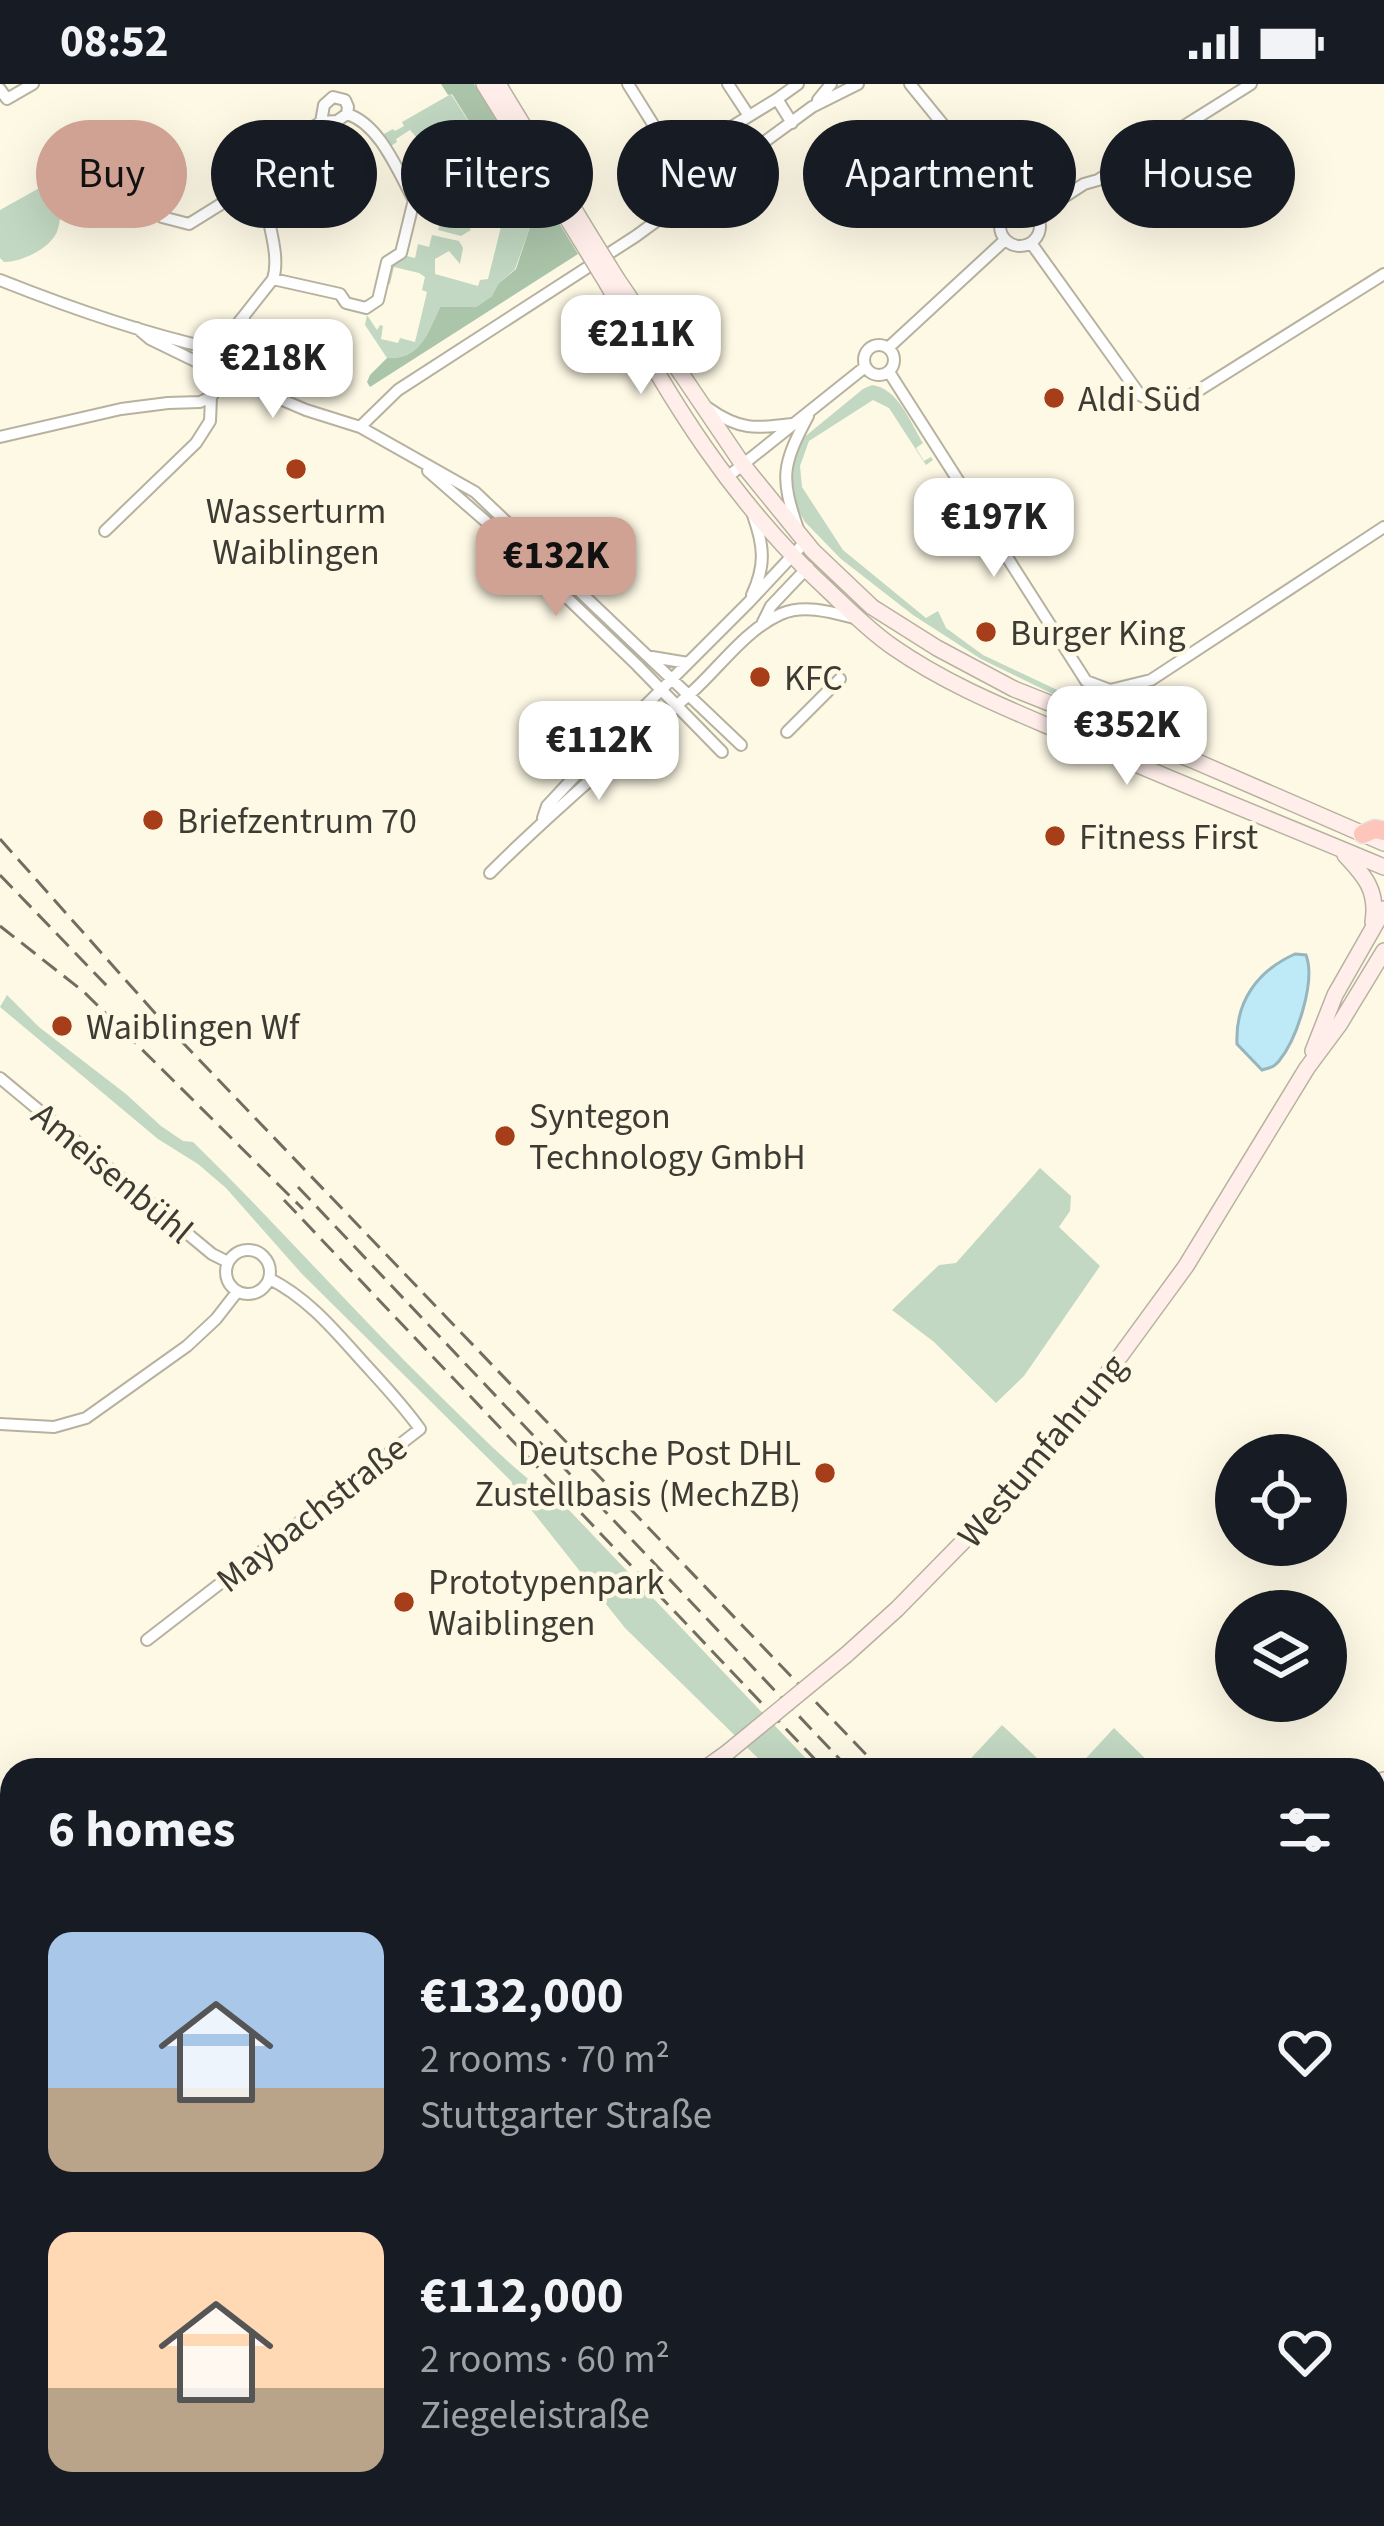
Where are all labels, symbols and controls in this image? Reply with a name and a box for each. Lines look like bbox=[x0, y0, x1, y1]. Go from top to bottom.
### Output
text: 08:52 bbox=[60, 10, 169, 74]
chip: Buy bbox=[36, 120, 187, 228]
chip: Rent bbox=[211, 120, 377, 228]
chip: Filters bbox=[401, 120, 593, 228]
chip: New bbox=[617, 120, 779, 228]
chip: Apartment bbox=[803, 120, 1076, 228]
chip: House bbox=[1100, 120, 1295, 228]
pin: €211K bbox=[557, 295, 725, 397]
text: €211K bbox=[588, 306, 694, 362]
pin: €218K bbox=[189, 319, 357, 421]
text: €218K bbox=[220, 330, 326, 386]
place label: Aldi Süd bbox=[1078, 374, 1202, 425]
marker: Aldi Süd bbox=[1041, 385, 1067, 411]
marker: Wasserturm Waiblingen bbox=[283, 456, 309, 482]
pin: €197K bbox=[910, 478, 1078, 580]
place label: Wasserturm Waiblingen bbox=[206, 486, 386, 578]
text: €197K bbox=[941, 489, 1047, 545]
pin: €132K bbox=[472, 517, 640, 619]
text: €132K bbox=[503, 528, 609, 584]
place label: Burger King bbox=[1010, 608, 1186, 659]
marker: Burger King bbox=[973, 619, 999, 645]
place label: KFC bbox=[784, 653, 843, 704]
marker: KFC bbox=[747, 664, 773, 690]
pin: €352K bbox=[1043, 686, 1211, 788]
text: €352K bbox=[1074, 697, 1180, 753]
pin: €112K bbox=[515, 701, 683, 803]
text: €112K bbox=[546, 712, 652, 768]
place label: Briefzentrum 70 bbox=[177, 796, 417, 847]
marker: Briefzentrum 70 bbox=[140, 807, 166, 833]
place label: Fitness First bbox=[1079, 812, 1258, 863]
marker: Fitness First bbox=[1042, 823, 1068, 849]
place label: Waiblingen Wf bbox=[86, 1002, 301, 1053]
marker: Waiblingen Wf bbox=[49, 1013, 75, 1039]
street label: Ameisenbühl bbox=[20, 1090, 204, 1256]
place label: Syntegon Technology GmbH bbox=[529, 1091, 806, 1183]
marker: Syntegon Technology GmbH bbox=[492, 1123, 518, 1149]
street label: Westumfahrung bbox=[946, 1343, 1139, 1559]
street label: Maybachstraße bbox=[206, 1423, 418, 1605]
place label: Deutsche Post DHL Zustellbasis (MechZB) bbox=[474, 1428, 801, 1520]
map controls bbox=[1215, 1434, 1347, 1722]
button: locate bbox=[1215, 1434, 1347, 1566]
marker: Deutsche Post DHL Zustellbasis (MechZB) bbox=[812, 1460, 838, 1486]
place label: Prototypenpark Waiblingen bbox=[428, 1557, 665, 1649]
marker: Prototypenpark Waiblingen bbox=[391, 1589, 417, 1615]
button: layers bbox=[1215, 1590, 1347, 1722]
text: 6 homes bbox=[48, 1794, 235, 1866]
icon: filters bbox=[1272, 1797, 1338, 1863]
text: €132,000 bbox=[420, 1960, 624, 2032]
icon: home bbox=[144, 1980, 288, 2124]
icon: heart bbox=[1272, 2019, 1338, 2085]
text: 2 rooms · 70 m² bbox=[420, 2032, 670, 2088]
text: Stuttgarter Straße bbox=[420, 2088, 712, 2144]
text: €112,000 bbox=[420, 2260, 624, 2332]
icon: home bbox=[144, 2280, 288, 2424]
icon: heart bbox=[1272, 2319, 1338, 2385]
text: 2 rooms · 60 m² bbox=[420, 2332, 670, 2388]
text: Ziegeleistraße bbox=[420, 2388, 650, 2444]

